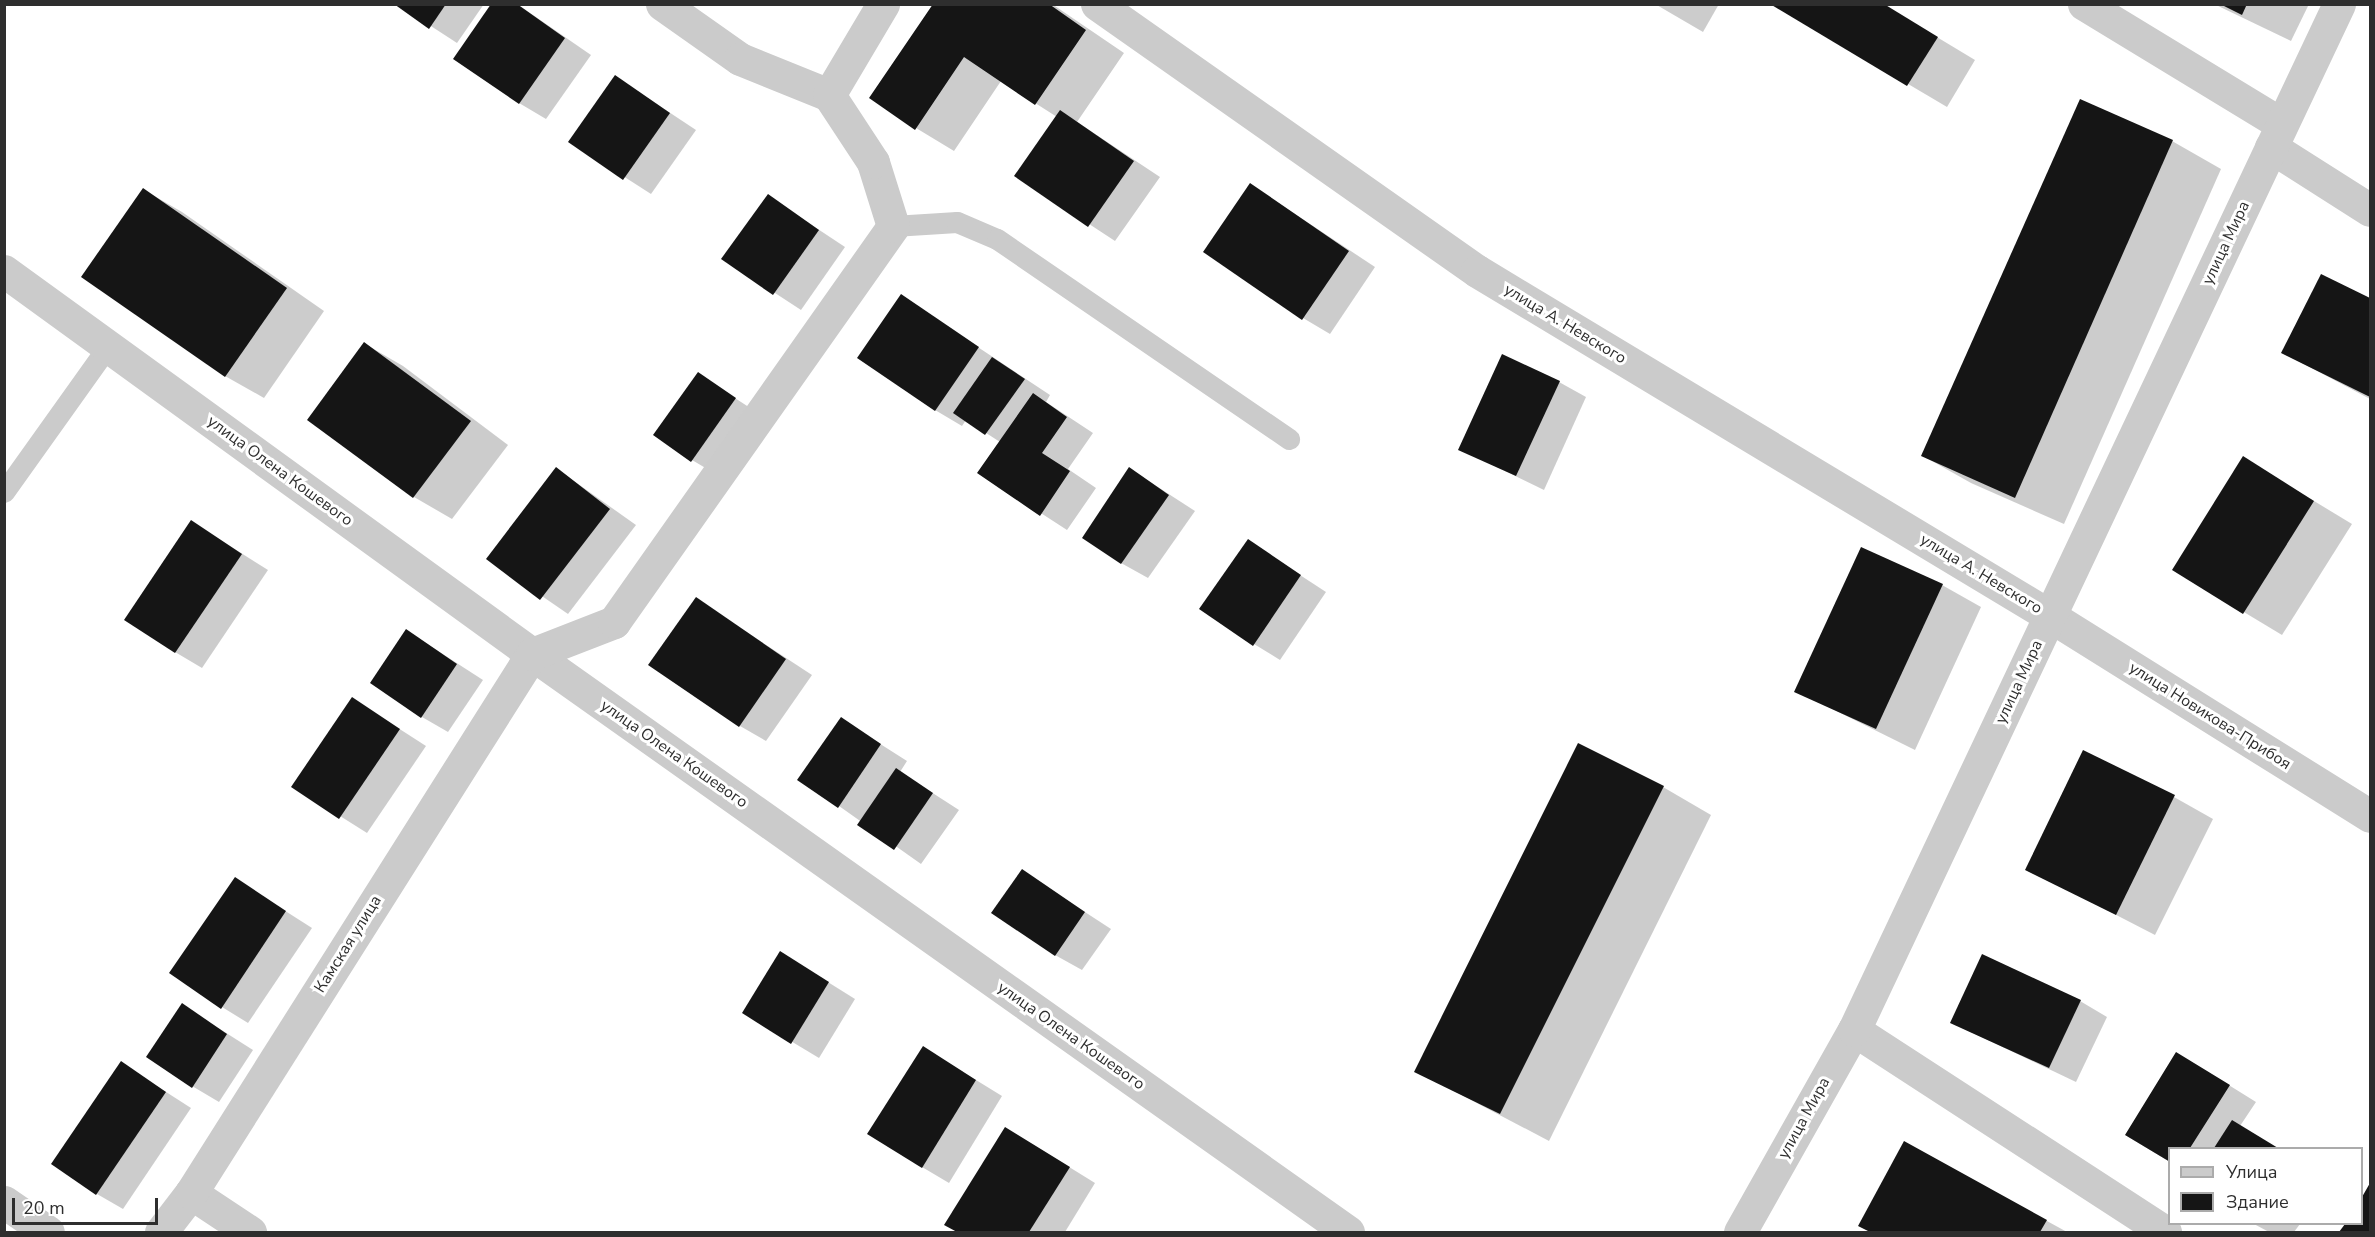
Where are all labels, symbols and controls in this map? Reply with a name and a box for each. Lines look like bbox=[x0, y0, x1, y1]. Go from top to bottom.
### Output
street label: улица Мира bbox=[2198, 198, 2254, 288]
street label: улица А. Невского bbox=[1500, 280, 1630, 368]
street label: улица Олена Кошевого bbox=[203, 412, 357, 530]
street label: улица А. Невского bbox=[1916, 530, 2046, 618]
street label: улица Мира bbox=[1991, 637, 2047, 727]
street label: улица Новикова-Прибоя bbox=[2125, 658, 2295, 774]
street label: улица Олена Кошевого bbox=[597, 696, 751, 812]
street label: Камская улица bbox=[310, 892, 386, 996]
street label: улица Олена Кошевого bbox=[994, 978, 1148, 1094]
street label: улица Мира bbox=[1774, 1074, 1834, 1162]
legend bbox=[2168, 1147, 2363, 1225]
text: Улица bbox=[2226, 1160, 2277, 1184]
scale bar bbox=[15, 1186, 160, 1224]
text: Здание bbox=[2226, 1190, 2289, 1214]
text: 20 m bbox=[23, 1196, 65, 1220]

